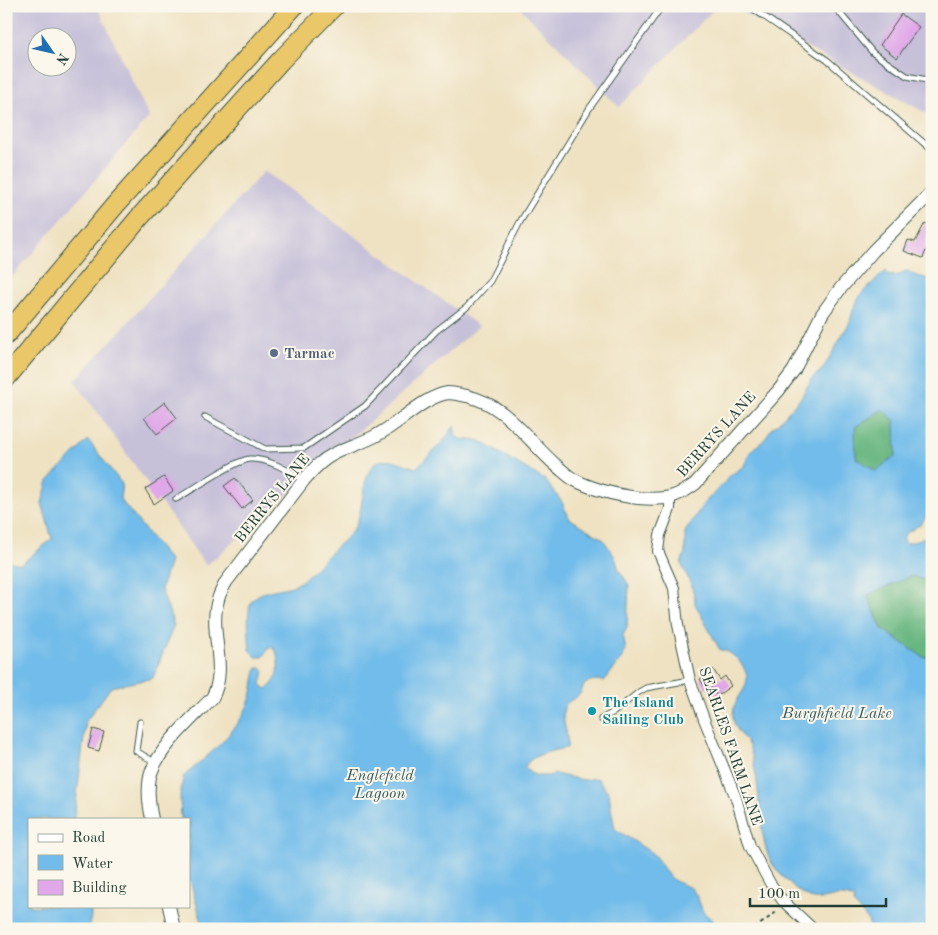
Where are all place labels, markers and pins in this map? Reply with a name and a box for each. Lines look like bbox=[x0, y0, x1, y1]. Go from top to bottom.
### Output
marker: Tarmac bbox=[268, 347, 280, 359]
place label: Tarmac bbox=[284, 347, 335, 362]
place label: The Island Sailing Club bbox=[602, 696, 684, 728]
marker: The Island Sailing Club bbox=[586, 705, 598, 717]

